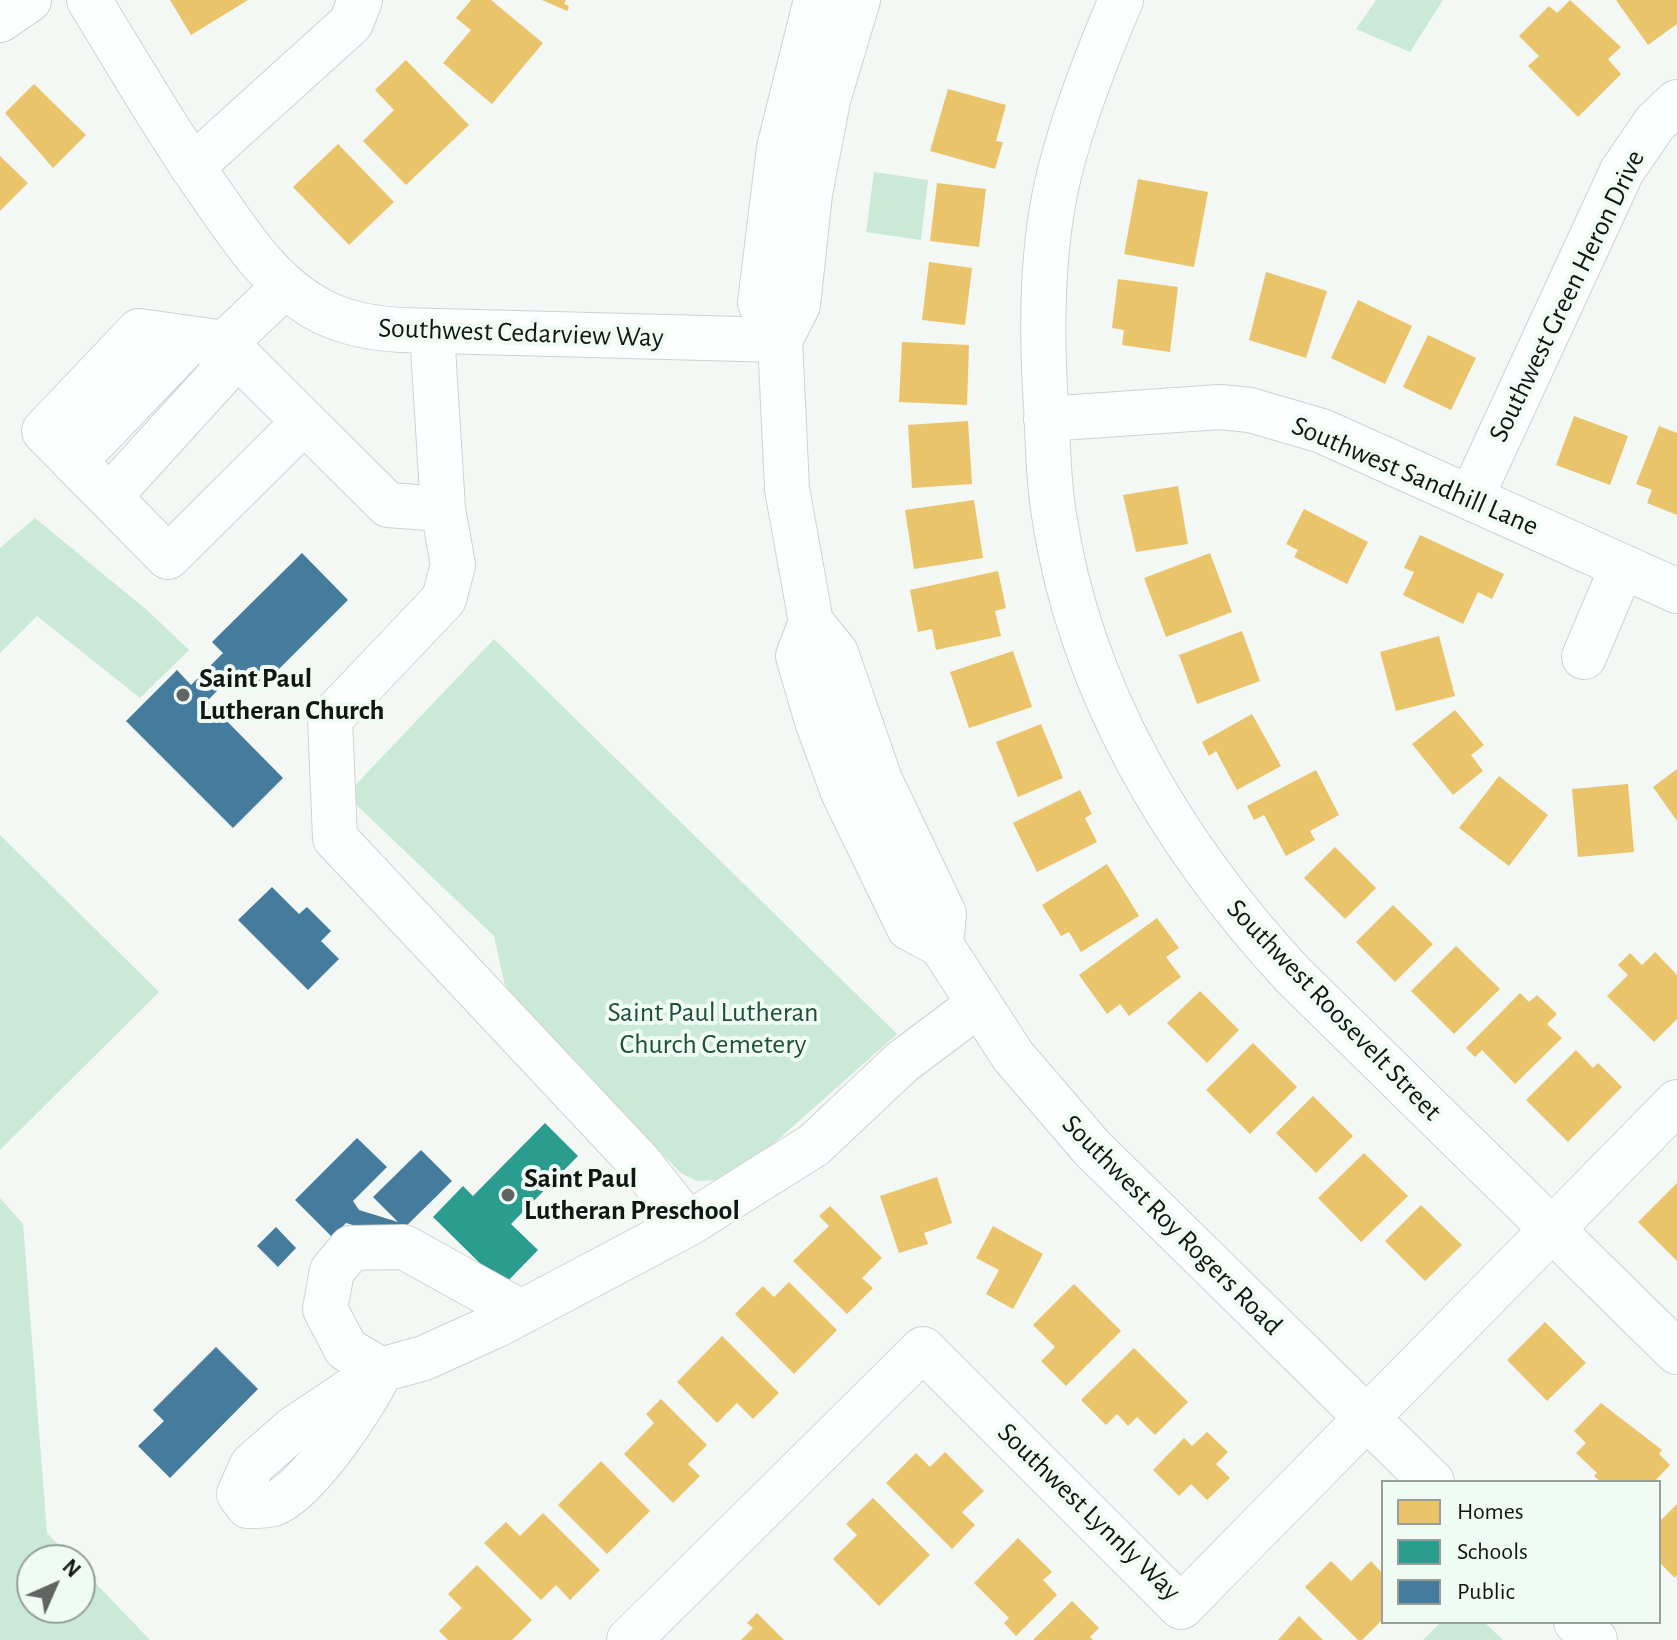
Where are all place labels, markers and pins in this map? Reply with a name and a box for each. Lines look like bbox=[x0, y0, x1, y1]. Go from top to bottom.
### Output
place label: Saint Paul Lutheran Church bbox=[199, 662, 384, 728]
marker: Saint Paul Lutheran Church bbox=[174, 686, 192, 704]
place label: Saint Paul Lutheran Preschool bbox=[524, 1162, 740, 1228]
marker: Saint Paul Lutheran Preschool bbox=[499, 1186, 517, 1204]

